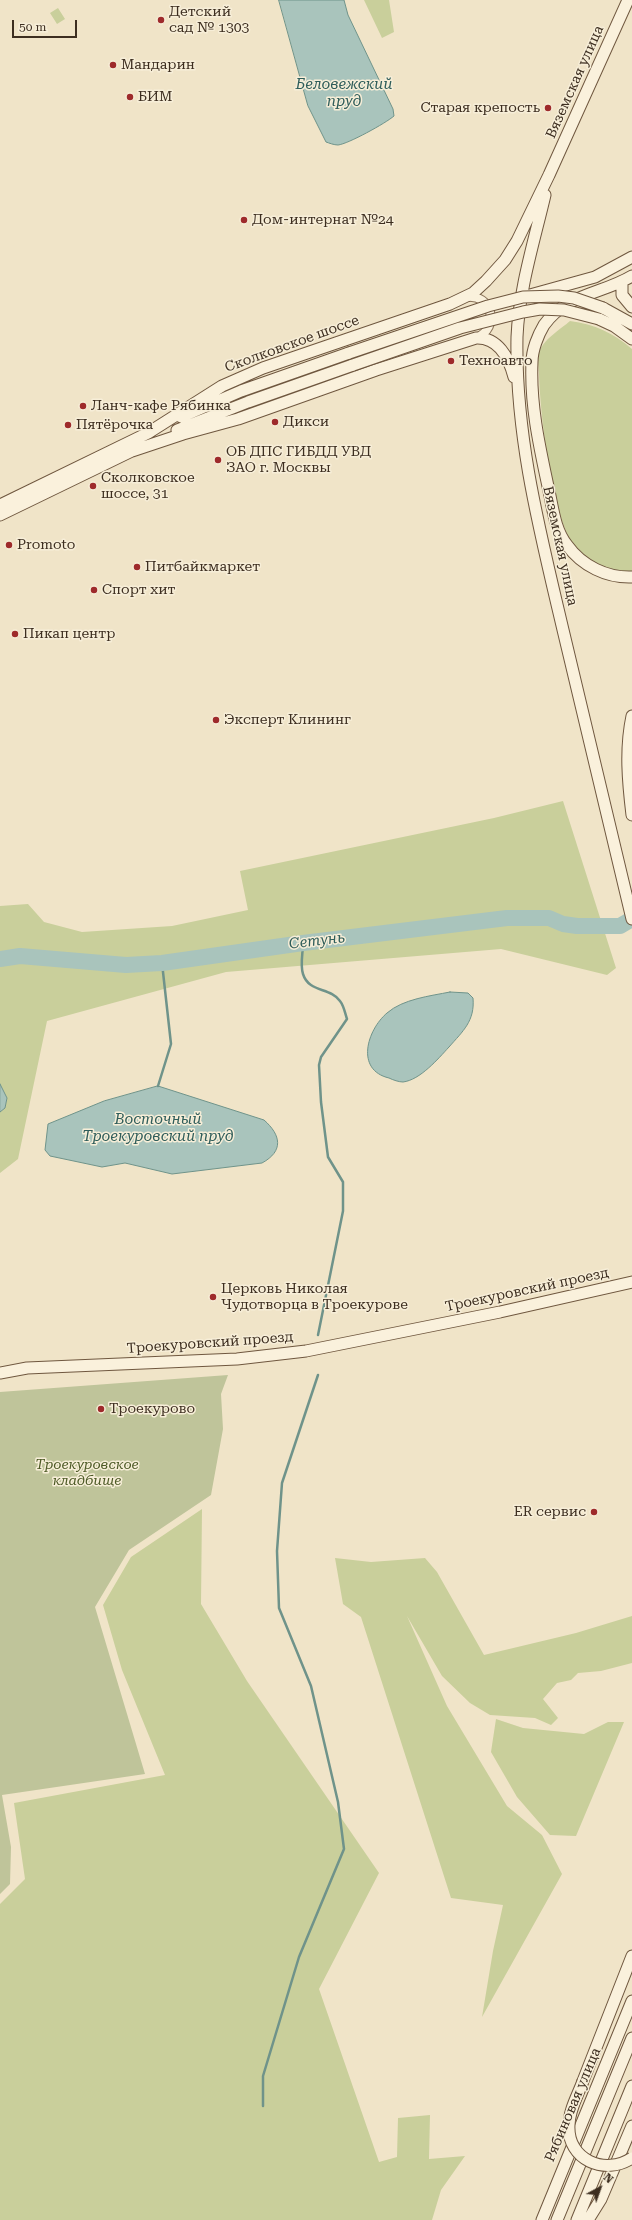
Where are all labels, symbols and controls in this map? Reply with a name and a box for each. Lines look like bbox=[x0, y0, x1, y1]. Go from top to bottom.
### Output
place label: Детский сад № 1303 bbox=[169, 4, 249, 36]
scale bar bbox=[14, 12, 79, 38]
marker: Детский сад № 1303 bbox=[156, 15, 166, 25]
text: 50 m bbox=[19, 20, 46, 34]
street label: Вяземская улица bbox=[543, 23, 607, 141]
place label: Мандарин bbox=[121, 57, 195, 73]
marker: Мандарин bbox=[108, 60, 118, 70]
water label: Беловежский пруд bbox=[296, 76, 392, 111]
place label: БИМ bbox=[138, 89, 172, 105]
marker: БИМ bbox=[125, 92, 135, 102]
place label: Старая крепость bbox=[420, 100, 540, 116]
marker: Старая крепость bbox=[543, 103, 553, 113]
place label: Дом-интернат №24 bbox=[252, 212, 394, 228]
marker: Дом-интернат №24 bbox=[239, 215, 249, 225]
street label: Сколковское шоссе bbox=[222, 312, 362, 376]
place label: Техноавто bbox=[459, 353, 532, 369]
marker: Техноавто bbox=[446, 356, 456, 366]
place label: Ланч-кафе Рябинка bbox=[91, 398, 231, 414]
marker: Ланч-кафе Рябинка bbox=[78, 401, 88, 411]
place label: Дикси bbox=[283, 414, 329, 430]
place label: Пятёрочка bbox=[76, 417, 153, 433]
marker: Дикси bbox=[270, 417, 280, 427]
marker: Пятёрочка bbox=[63, 420, 73, 430]
place label: ОБ ДПС ГИБДД УВД ЗАО г. Москвы bbox=[226, 444, 371, 476]
marker: ОБ ДПС ГИБДД УВД ЗАО г. Москвы bbox=[213, 455, 223, 465]
place label: Сколковское шоссе, 31 bbox=[101, 470, 195, 502]
marker: Сколковское шоссе, 31 bbox=[88, 481, 98, 491]
street label: Вяземская улица bbox=[539, 485, 581, 607]
place label: Promoto bbox=[17, 537, 75, 553]
marker: Promoto bbox=[4, 540, 14, 550]
place label: Питбайкмаркет bbox=[145, 559, 260, 575]
marker: Питбайкмаркет bbox=[132, 562, 142, 572]
place label: Спорт хит bbox=[102, 582, 176, 598]
marker: Спорт хит bbox=[89, 585, 99, 595]
place label: Пикап центр bbox=[23, 626, 115, 642]
marker: Пикап центр bbox=[10, 629, 20, 639]
place label: Эксперт Клининг bbox=[224, 712, 351, 728]
marker: Эксперт Клининг bbox=[211, 715, 221, 725]
water label: Сетунь bbox=[288, 929, 346, 953]
water label: Восточный Троекуровский пруд bbox=[82, 1111, 234, 1146]
street label: Троекуровский проезд bbox=[444, 1264, 610, 1316]
place label: Церковь Николая Чудотворца в Троекурове bbox=[221, 1281, 408, 1314]
marker: Церковь Николая Чудотворца в Троекурове bbox=[208, 1292, 218, 1302]
street label: Троекуровский проезд bbox=[126, 1329, 294, 1357]
place label: Троекурово bbox=[109, 1401, 195, 1417]
marker: Троекурово bbox=[96, 1404, 106, 1414]
park label: Троекуровское кладбище bbox=[35, 1457, 139, 1490]
place label: ER сервис bbox=[514, 1504, 586, 1520]
marker: ER сервис bbox=[589, 1507, 599, 1517]
street label: Рябиновая улица bbox=[541, 2045, 605, 2165]
north arrow bbox=[580, 2168, 620, 2208]
text: N bbox=[601, 2171, 616, 2186]

